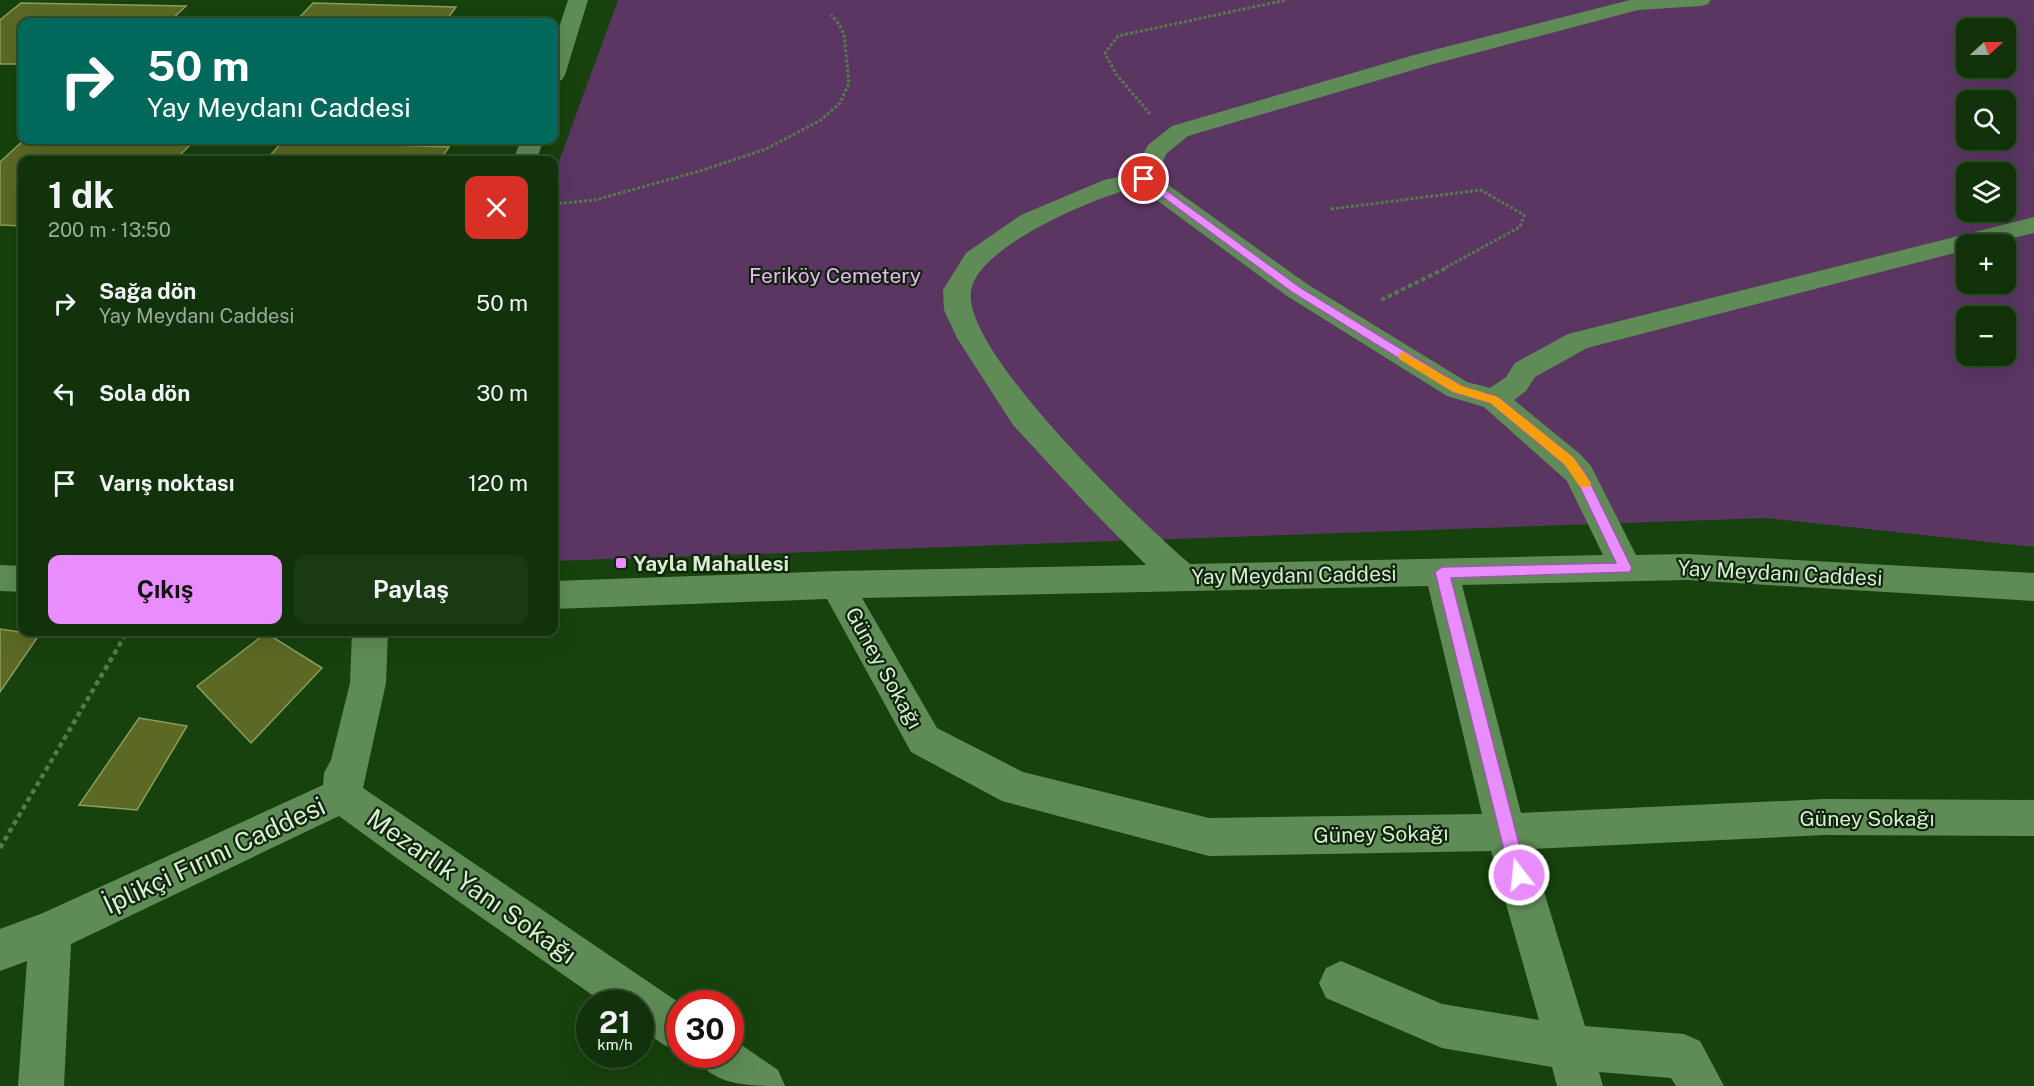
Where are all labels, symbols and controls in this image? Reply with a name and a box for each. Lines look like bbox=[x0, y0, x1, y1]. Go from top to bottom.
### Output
north arrow bbox=[1956, 18, 2016, 78]
map controls bbox=[1956, 18, 2016, 366]
text: 50 m bbox=[147, 41, 250, 90]
icon: right bbox=[48, 42, 126, 120]
button: search bbox=[1956, 90, 2016, 150]
text: Yay Meydanı Caddesi bbox=[147, 91, 411, 123]
pin bbox=[1118, 153, 1169, 204]
icon: arrive bbox=[1127, 162, 1160, 195]
button: layers bbox=[1956, 162, 2016, 222]
text: 1 dk bbox=[48, 174, 114, 216]
button: close bbox=[465, 176, 528, 239]
text: 200 m · 13:50 bbox=[48, 218, 171, 242]
button: + bbox=[1956, 234, 2016, 294]
park label: Feriköy Cemetery bbox=[749, 263, 921, 288]
text: Sağa dön bbox=[99, 278, 196, 304]
icon: right bbox=[48, 287, 81, 320]
text: 50 m bbox=[476, 290, 528, 316]
text: Yay Meydanı Caddesi bbox=[99, 304, 294, 328]
button: − bbox=[1956, 306, 2016, 366]
icon: left bbox=[48, 377, 81, 410]
text: Sola dön bbox=[99, 380, 190, 406]
text: 30 m bbox=[476, 380, 528, 406]
icon: arrive bbox=[48, 467, 81, 500]
text: Varış noktası bbox=[99, 470, 234, 496]
text: 120 m bbox=[468, 470, 528, 496]
place label: Yayla Mahallesi bbox=[633, 551, 789, 576]
button: Çıkış bbox=[48, 555, 282, 624]
button: Paylaş bbox=[294, 555, 528, 624]
street label: Yay Meydanı Caddesi bbox=[1677, 555, 1883, 591]
marker: Yayla Mahallesi bbox=[614, 556, 628, 570]
street label: Yay Meydanı Caddesi bbox=[1191, 561, 1397, 589]
street label: Güney Sokağı bbox=[840, 603, 928, 733]
street label: İplikçi Fırını Caddesi bbox=[98, 790, 330, 920]
street label: Mezarlık Yanı Sokağı bbox=[361, 802, 583, 970]
street label: Güney Sokağı bbox=[1799, 806, 1935, 831]
street label: Güney Sokağı bbox=[1313, 820, 1449, 848]
position arrow bbox=[1487, 843, 1551, 907]
speed limit sign: 30 bbox=[666, 990, 744, 1068]
text: 21 bbox=[599, 1004, 631, 1040]
text: km/h bbox=[597, 1036, 633, 1053]

